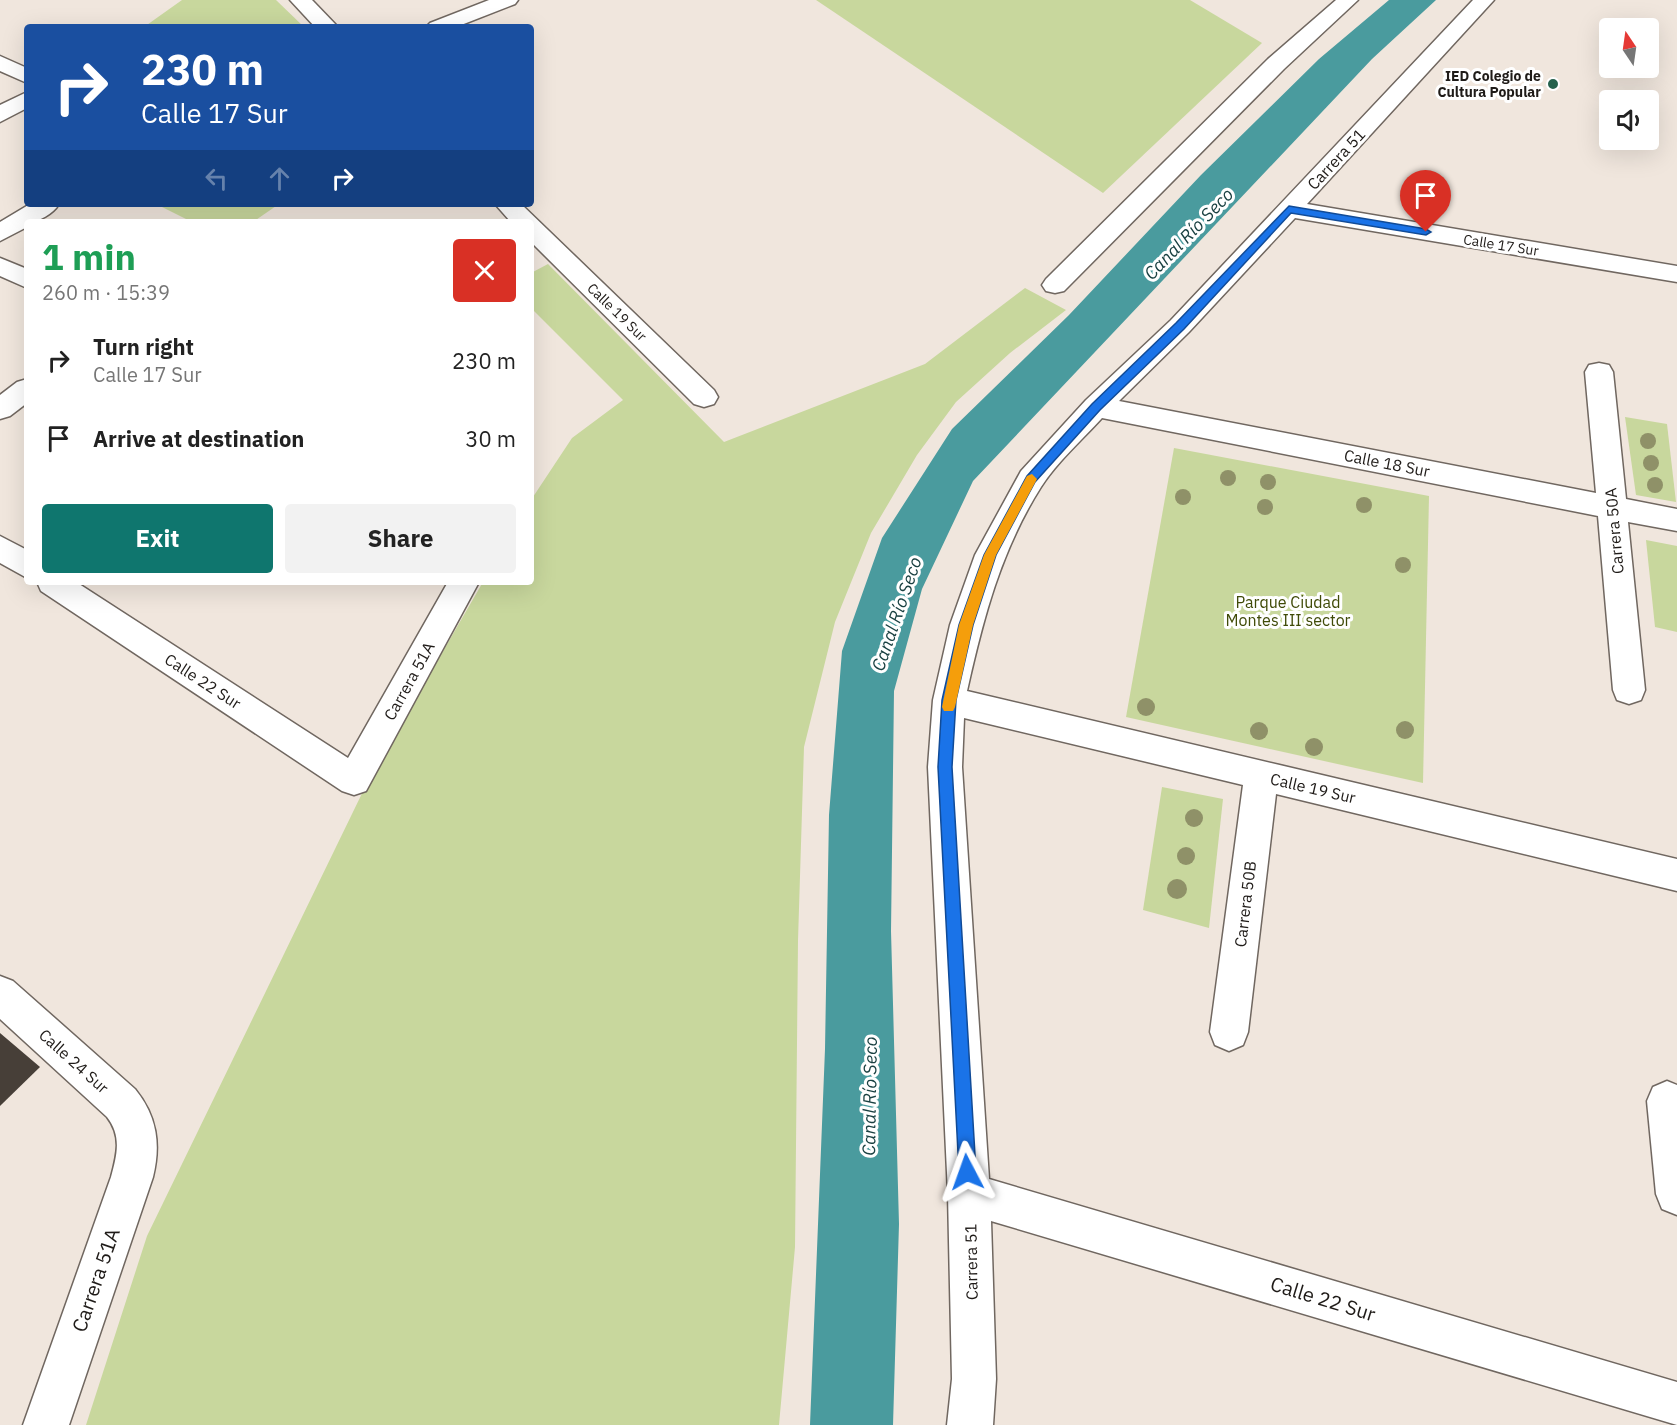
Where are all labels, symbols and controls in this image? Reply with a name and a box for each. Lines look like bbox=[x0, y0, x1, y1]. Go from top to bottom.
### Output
north arrow bbox=[1599, 18, 1659, 78]
map controls bbox=[1599, 18, 1659, 150]
text: 230 m bbox=[141, 42, 264, 97]
icon: right bbox=[42, 48, 120, 126]
place label: IED Colegio de Cultura Popular bbox=[1437, 67, 1541, 101]
marker: IED Colegio de Cultura Popular bbox=[1546, 77, 1560, 91]
button: sound bbox=[1599, 90, 1659, 150]
text: Calle 17 Sur bbox=[141, 95, 288, 130]
street label: Carrera 51 bbox=[1303, 124, 1369, 194]
icon: left bbox=[200, 162, 233, 195]
icon: ahead bbox=[263, 162, 296, 195]
icon: right bbox=[326, 162, 359, 195]
pin bbox=[1400, 170, 1451, 232]
icon: arrive bbox=[1409, 179, 1442, 212]
water label: Canal Río Seco bbox=[1139, 183, 1238, 284]
street label: Calle 17 Sur bbox=[1462, 230, 1540, 260]
text: 1 min bbox=[42, 233, 136, 280]
button: close bbox=[453, 239, 516, 302]
text: 260 m · 15:39 bbox=[42, 279, 170, 306]
street label: Calle 19 Sur bbox=[583, 279, 651, 345]
text: Turn right bbox=[93, 332, 194, 361]
icon: right bbox=[42, 344, 75, 377]
text: 230 m bbox=[452, 346, 516, 375]
text: Calle 17 Sur bbox=[93, 361, 202, 388]
icon: arrive bbox=[42, 422, 75, 455]
text: Arrive at destination bbox=[93, 424, 304, 453]
text: 30 m bbox=[465, 424, 516, 453]
street label: Calle 18 Sur bbox=[1342, 445, 1432, 481]
street label: Carrera 50A bbox=[1600, 487, 1628, 575]
button: Exit bbox=[42, 504, 273, 573]
button: Share bbox=[285, 504, 516, 573]
water label: Canal Río Seco bbox=[866, 554, 927, 674]
park label: Parque Ciudad Montes III sector bbox=[1226, 592, 1351, 630]
street label: Carrera 51A bbox=[379, 638, 439, 724]
street label: Calle 22 Sur bbox=[161, 649, 245, 713]
street label: Calle 19 Sur bbox=[1268, 768, 1358, 808]
street label: Carrera 50B bbox=[1230, 860, 1260, 948]
street label: Calle 24 Sur bbox=[35, 1024, 113, 1098]
water label: Canal Río Seco bbox=[857, 1036, 882, 1156]
position arrow bbox=[935, 1140, 999, 1204]
street label: Carrera 51A bbox=[65, 1224, 126, 1335]
street label: Carrera 51 bbox=[960, 1224, 982, 1300]
street label: Calle 22 Sur bbox=[1267, 1270, 1379, 1327]

